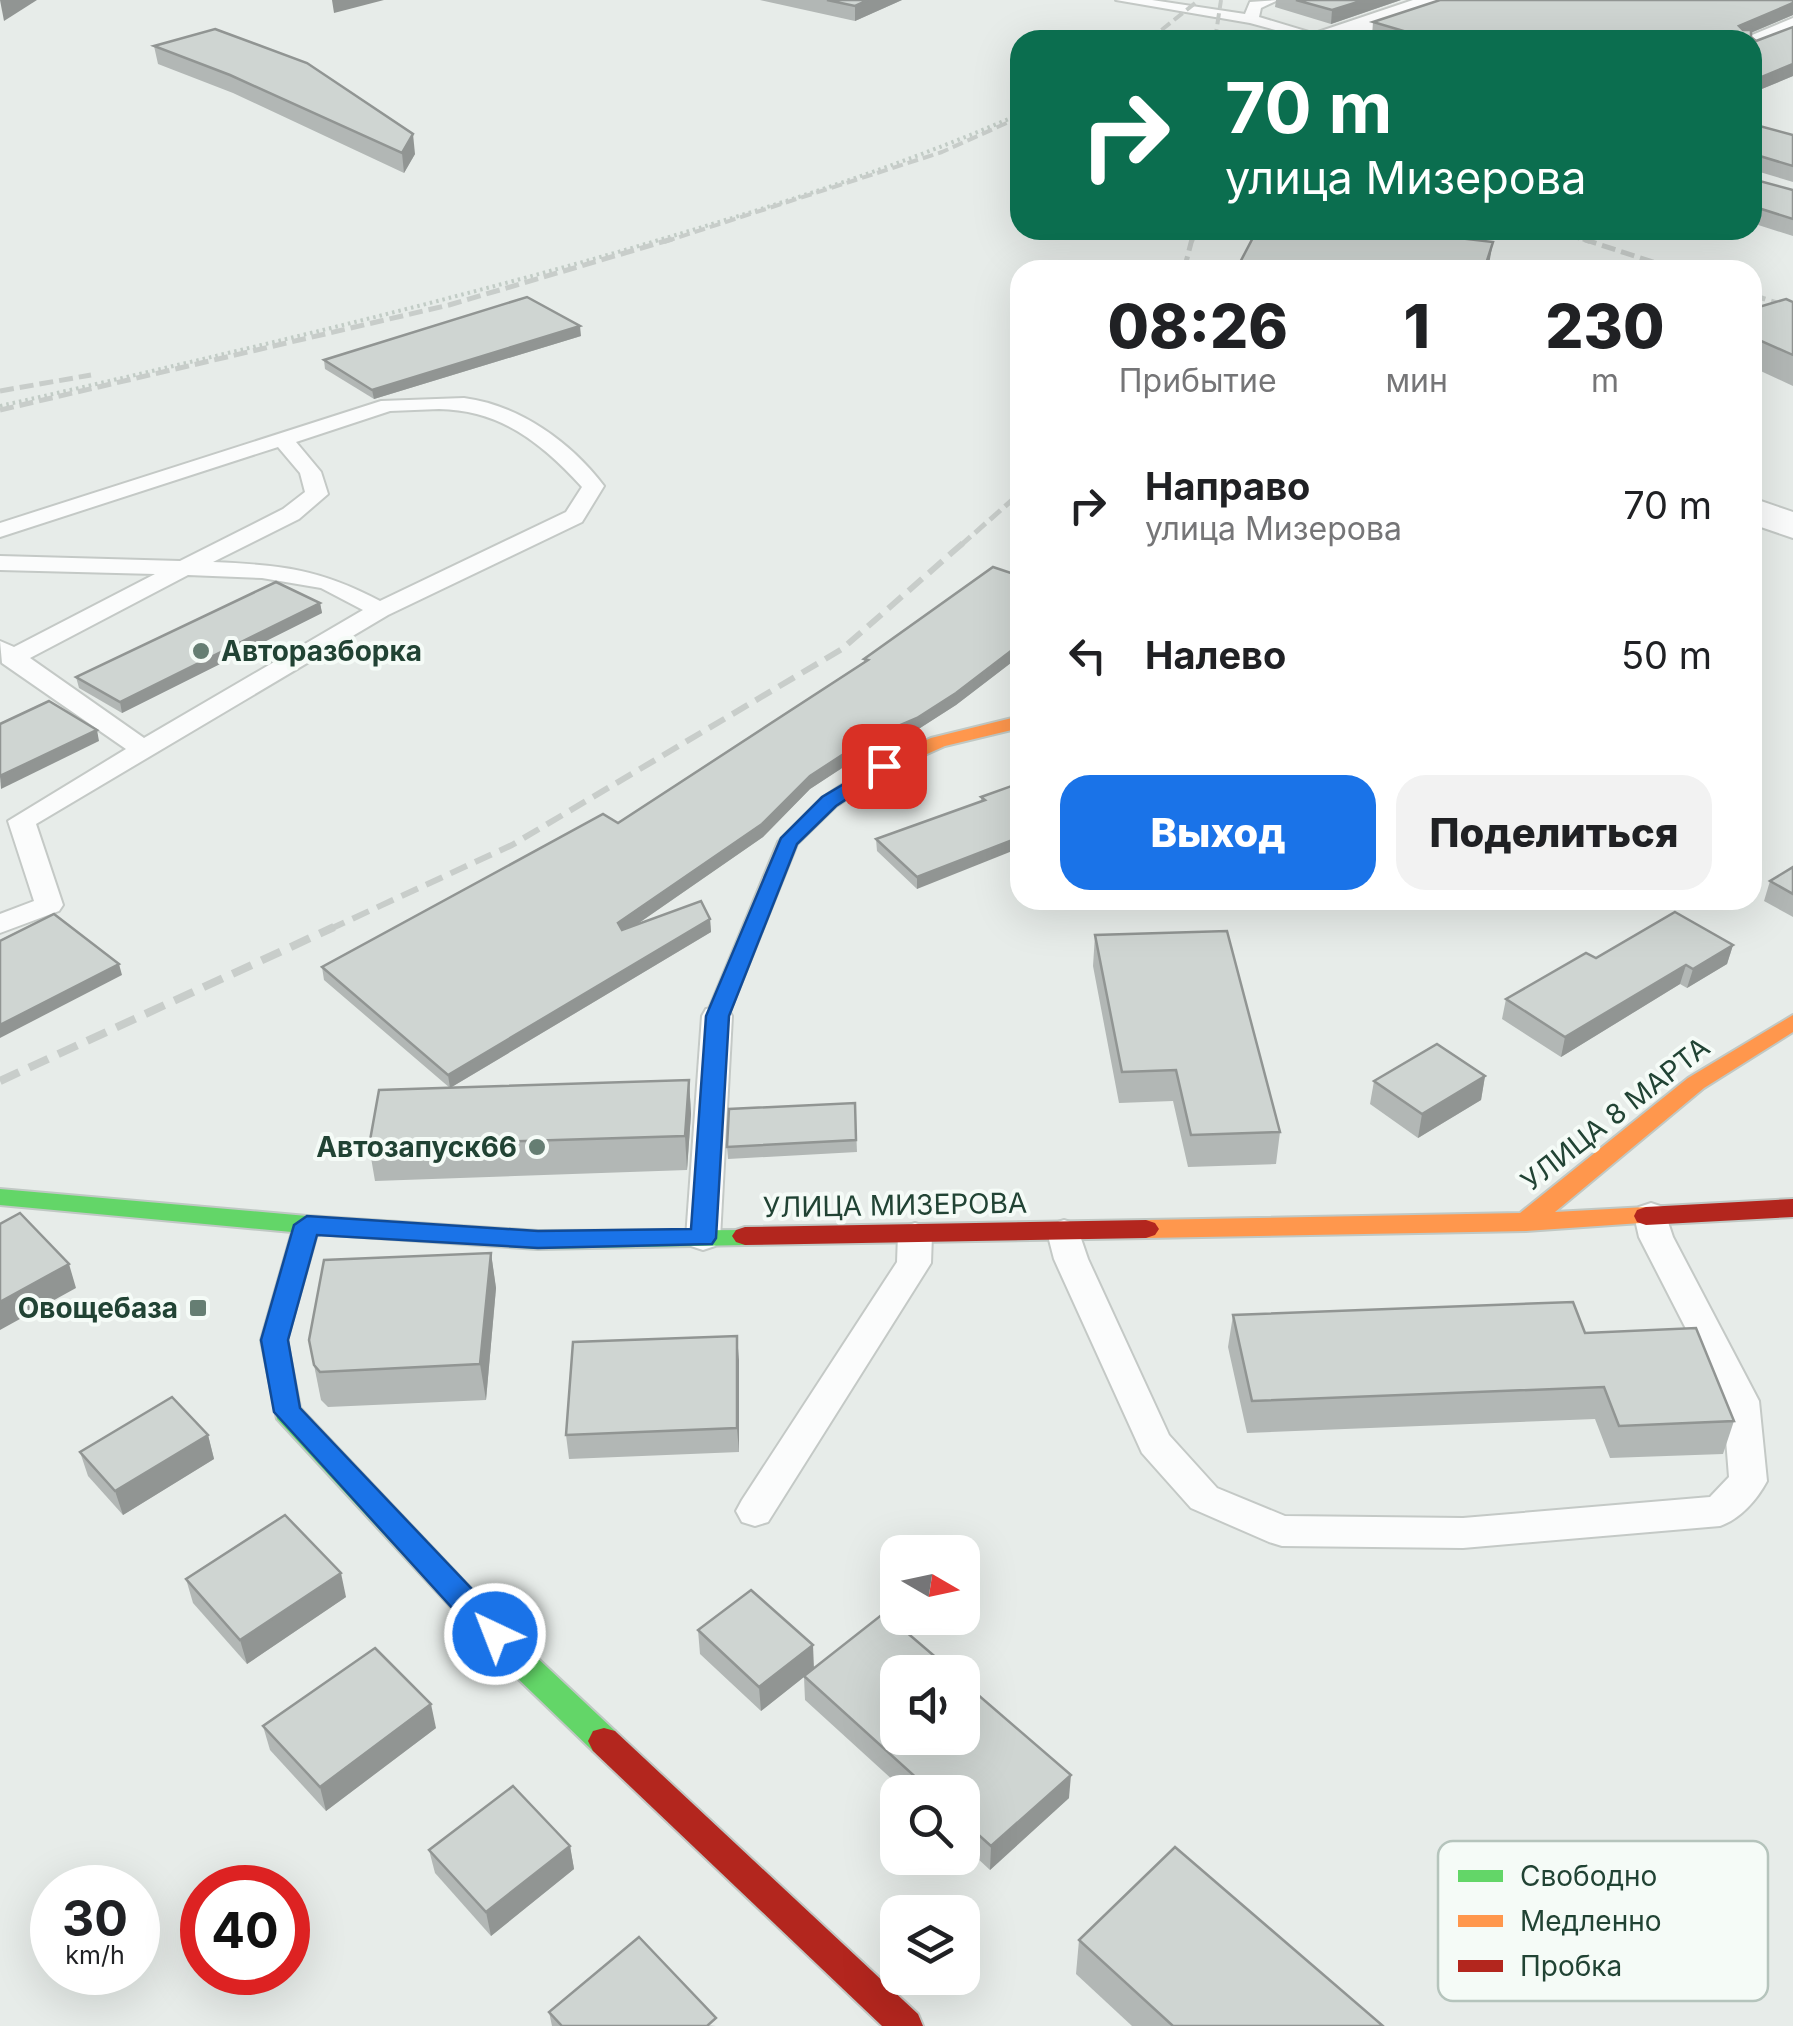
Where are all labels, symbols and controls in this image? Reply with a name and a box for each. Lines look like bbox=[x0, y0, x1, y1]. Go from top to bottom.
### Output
text: 70 m bbox=[1225, 65, 1392, 150]
icon: right bbox=[1060, 70, 1190, 200]
text: улица Мизерова bbox=[1225, 150, 1587, 205]
text: 08:26 bbox=[1107, 290, 1288, 362]
text: 1 bbox=[1403, 290, 1430, 362]
text: 230 bbox=[1545, 290, 1665, 362]
text: Прибытие bbox=[1119, 361, 1277, 400]
text: мин bbox=[1385, 361, 1448, 400]
text: m bbox=[1591, 361, 1619, 400]
text: Направо bbox=[1145, 463, 1310, 509]
icon: right bbox=[1060, 478, 1115, 533]
text: 70 m bbox=[1623, 482, 1712, 528]
text: улица Мизерова bbox=[1145, 509, 1402, 548]
icon: left bbox=[1060, 628, 1115, 683]
text: Налево bbox=[1145, 632, 1286, 678]
text: 50 m bbox=[1621, 632, 1712, 678]
place label: Авторазборка bbox=[221, 634, 422, 668]
marker: Авторазборка bbox=[190, 640, 212, 662]
pin bbox=[842, 724, 927, 809]
icon: arrive bbox=[857, 739, 912, 794]
button: Выход bbox=[1060, 775, 1376, 890]
button: Поделиться bbox=[1396, 775, 1712, 890]
street label: УЛИЦА 8 МАРТА bbox=[1514, 1030, 1716, 1198]
place label: Автозапуск66 bbox=[316, 1130, 517, 1164]
marker: Автозапуск66 bbox=[526, 1136, 548, 1158]
street label: УЛИЦА МИЗЕРОВА bbox=[762, 1186, 1028, 1224]
place label: Овощебаза bbox=[18, 1291, 178, 1325]
marker: Овощебаза bbox=[187, 1297, 209, 1319]
north arrow bbox=[880, 1535, 980, 1635]
map controls bbox=[880, 1535, 980, 1995]
position arrow bbox=[443, 1582, 547, 1686]
button: sound bbox=[880, 1655, 980, 1755]
button: search bbox=[880, 1775, 980, 1875]
legend bbox=[1438, 1841, 1768, 2001]
text: Свободно bbox=[1520, 1859, 1657, 1893]
speed limit sign: 40 bbox=[180, 1865, 310, 1995]
text: 30 bbox=[62, 1888, 128, 1948]
button: layers bbox=[880, 1895, 980, 1995]
text: Медленно bbox=[1520, 1904, 1662, 1938]
text: km/h bbox=[65, 1940, 125, 1970]
text: Пробка bbox=[1520, 1949, 1622, 1983]

